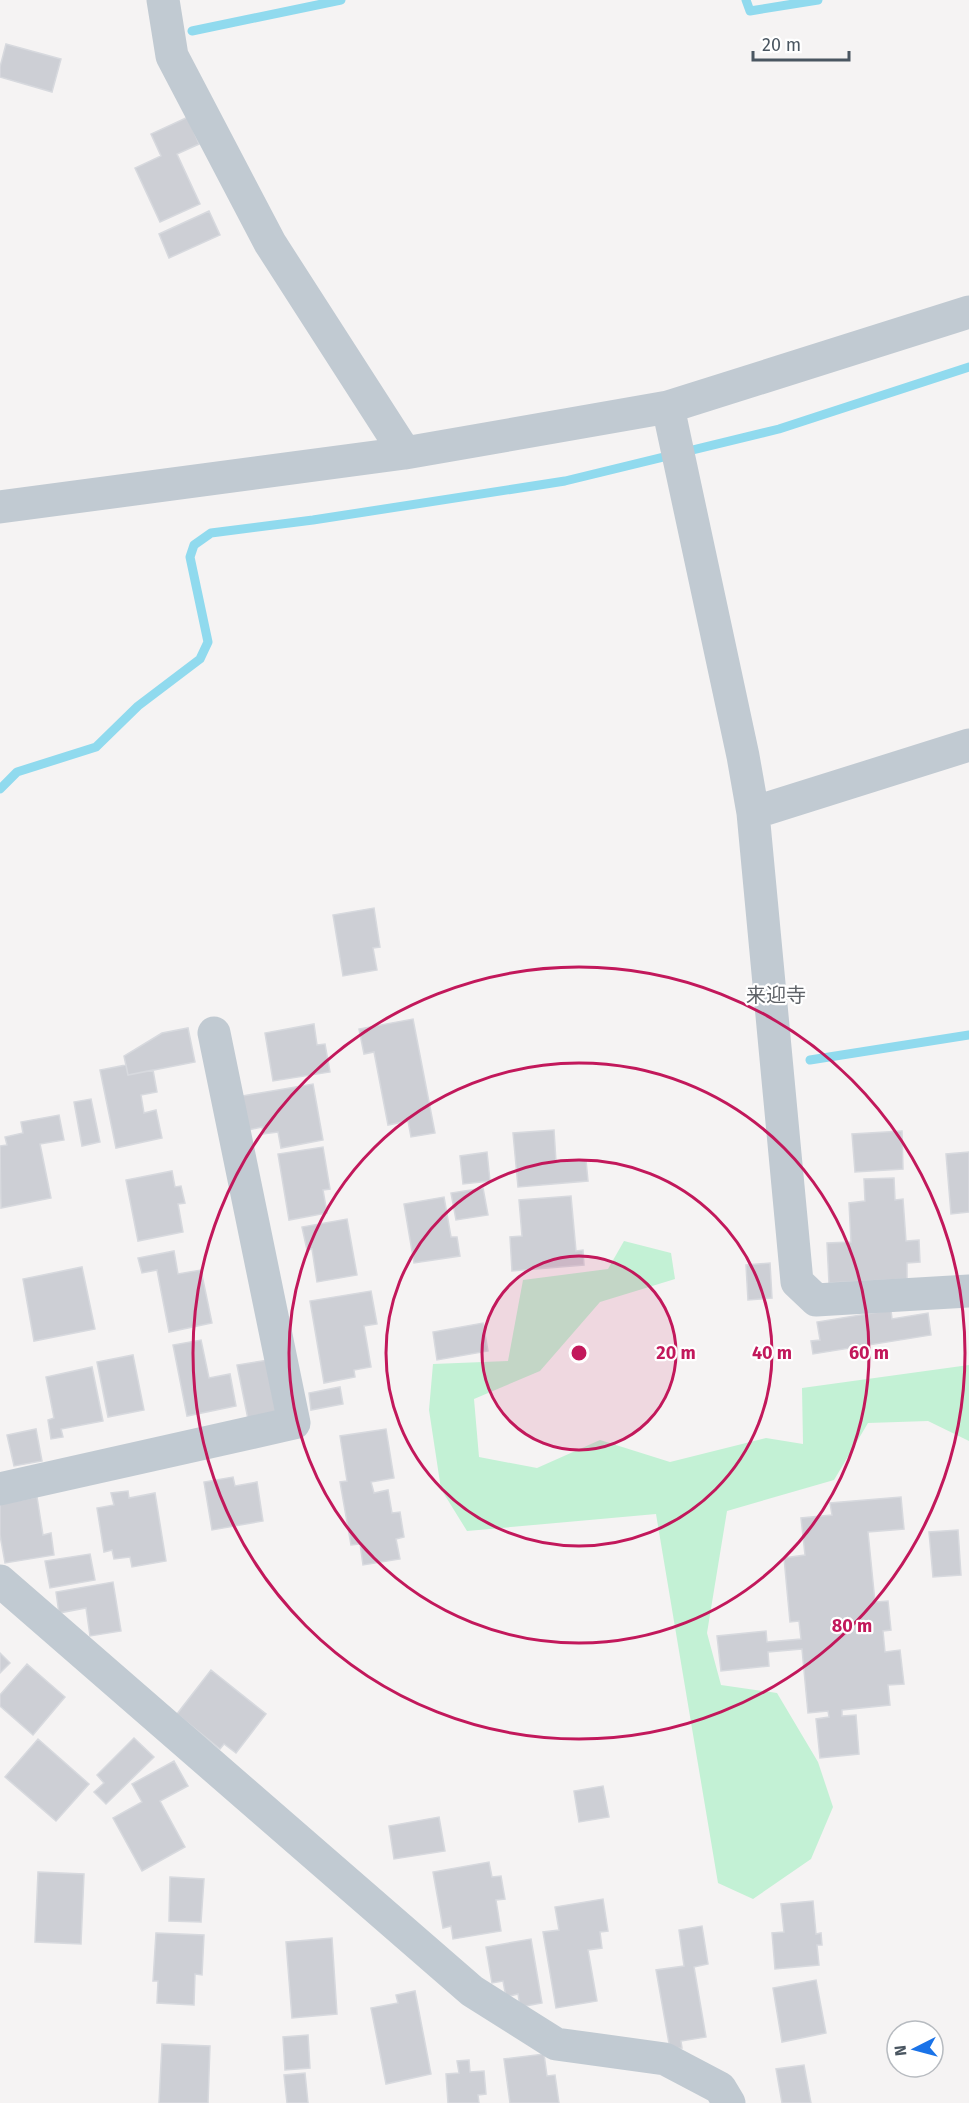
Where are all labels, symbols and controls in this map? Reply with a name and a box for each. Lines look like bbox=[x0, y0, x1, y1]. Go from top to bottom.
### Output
scale bar bbox=[753, 24, 849, 62]
text: 20 m bbox=[762, 34, 801, 56]
district label: 来迎寺 bbox=[746, 983, 806, 1007]
text: 20 m bbox=[656, 1342, 696, 1364]
text: 40 m bbox=[752, 1342, 792, 1364]
text: 60 m bbox=[849, 1342, 889, 1364]
centre of rings bbox=[569, 1343, 589, 1363]
text: 80 m bbox=[832, 1615, 872, 1637]
north arrow bbox=[885, 2019, 945, 2079]
text: N bbox=[891, 2044, 911, 2057]

